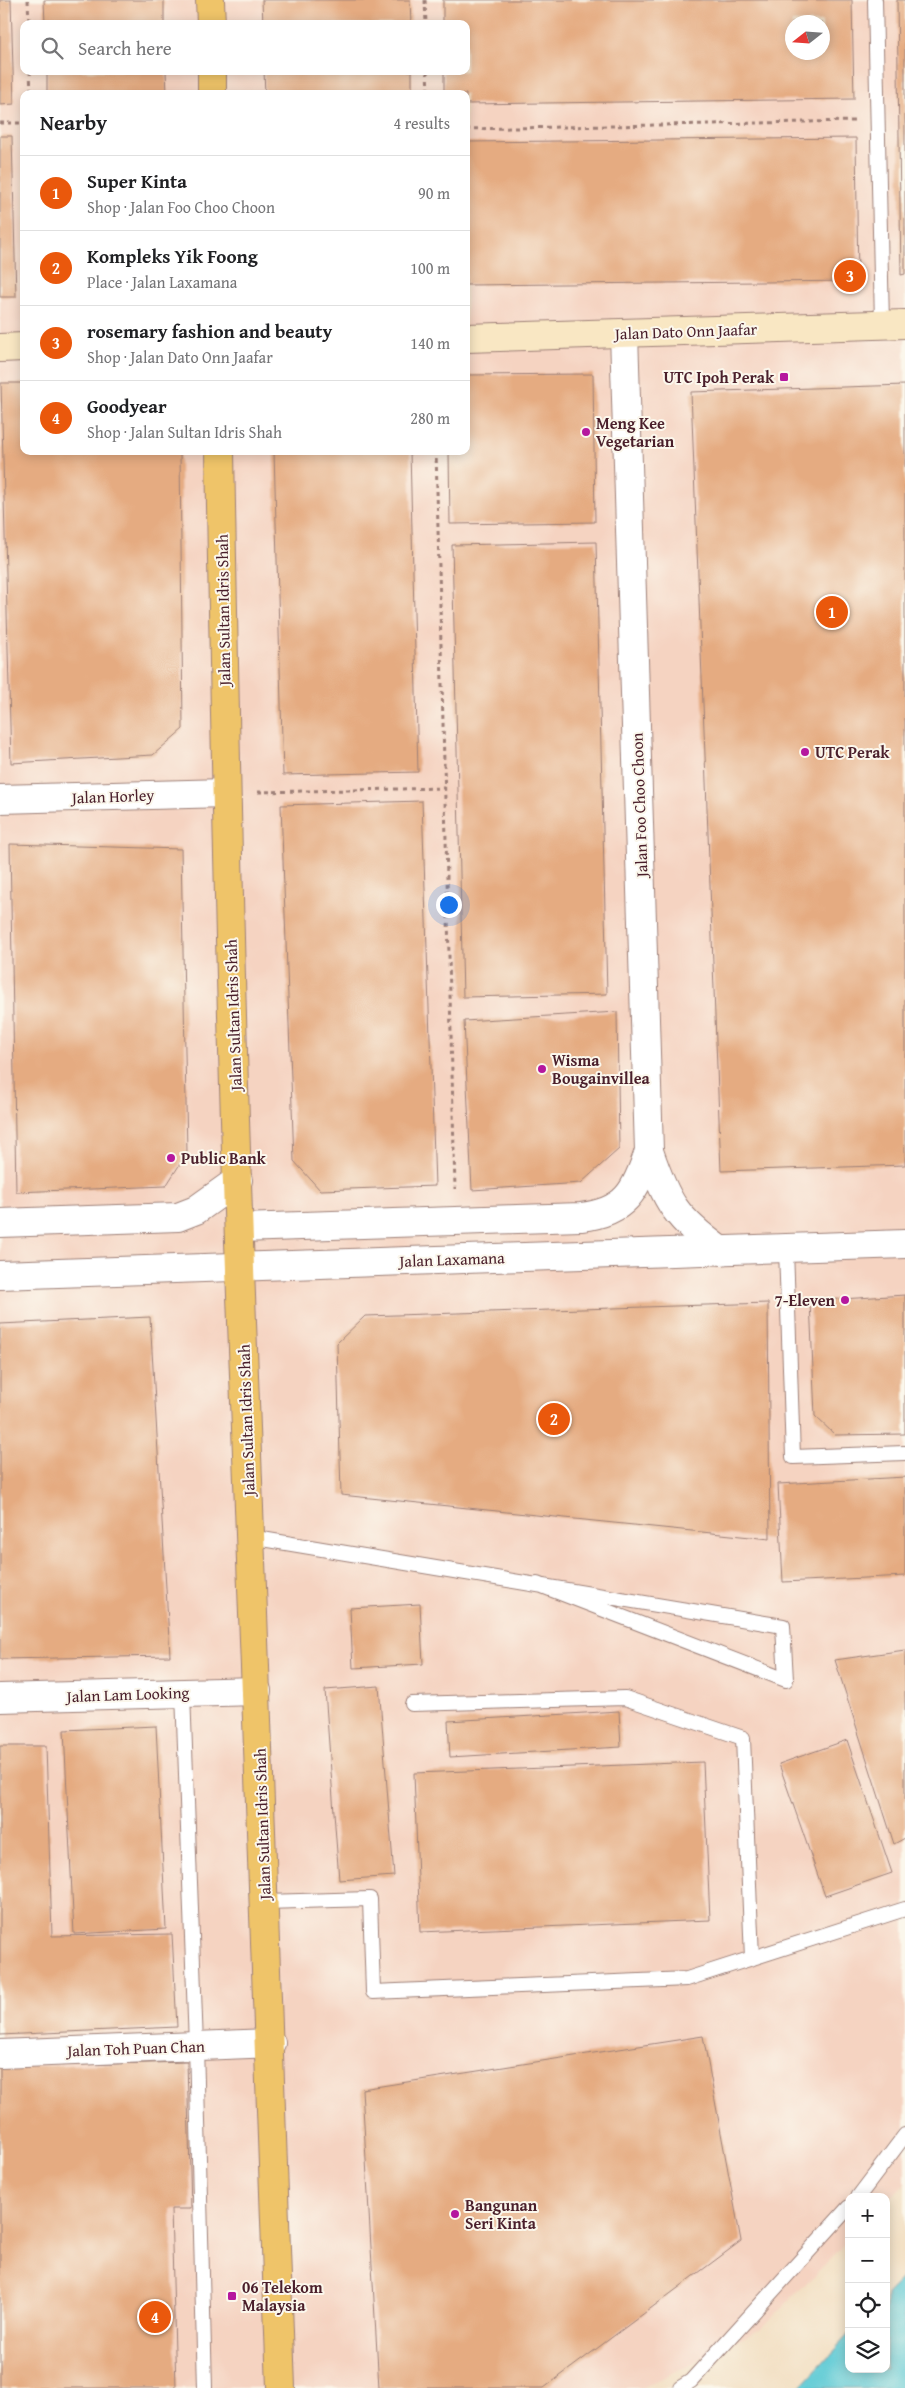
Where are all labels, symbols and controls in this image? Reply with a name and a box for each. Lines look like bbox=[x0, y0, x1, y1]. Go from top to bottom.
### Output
north arrow bbox=[785, 15, 830, 60]
search box bbox=[20, 20, 470, 75]
icon: search bbox=[38, 34, 66, 62]
text: Search here bbox=[78, 34, 172, 62]
text: Nearby bbox=[40, 107, 107, 138]
text: 4 results bbox=[393, 111, 450, 135]
text: Super Kinta bbox=[87, 167, 187, 195]
text: 1 bbox=[52, 181, 60, 205]
text: 90 m bbox=[418, 181, 450, 205]
text: Shop · Jalan Foo Choo Choon bbox=[87, 195, 275, 219]
text: Kompleks Yik Foong bbox=[87, 242, 258, 270]
text: 2 bbox=[52, 256, 60, 280]
text: 100 m bbox=[410, 256, 450, 280]
pin: 3 bbox=[834, 257, 866, 295]
text: Place · Jalan Laxamana bbox=[87, 270, 237, 294]
text: rosemary fashion and beauty bbox=[87, 317, 332, 345]
street label: Jalan Dato Onn Jaafar bbox=[612, 317, 758, 346]
text: 3 bbox=[52, 331, 60, 355]
text: 140 m bbox=[410, 331, 450, 355]
text: Shop · Jalan Dato Onn Jaafar bbox=[87, 345, 273, 369]
place label: UTC Ipoh Perak bbox=[664, 365, 775, 389]
marker: UTC Ipoh Perak bbox=[778, 371, 790, 383]
text: Goodyear bbox=[87, 392, 167, 420]
text: 4 bbox=[52, 406, 60, 430]
text: 280 m bbox=[410, 406, 450, 430]
place label: Meng Kee Vegetarian bbox=[596, 411, 675, 453]
text: Shop · Jalan Sultan Idris Shah bbox=[87, 420, 282, 444]
marker: Meng Kee Vegetarian bbox=[580, 426, 592, 438]
street label: Jalan Sultan Idris Shah bbox=[210, 534, 236, 688]
pin: 1 bbox=[816, 593, 848, 631]
street label: Jalan Foo Choo Choon bbox=[624, 732, 654, 880]
place label: UTC Perak bbox=[815, 740, 890, 764]
marker: UTC Perak bbox=[799, 746, 811, 758]
street label: Jalan Horley bbox=[69, 783, 155, 810]
your location bbox=[436, 892, 462, 918]
street label: Jalan Sultan Idris Shah bbox=[218, 939, 248, 1093]
place label: Wisma Bougainvillea bbox=[552, 1048, 651, 1090]
marker: Wisma Bougainvillea bbox=[536, 1063, 548, 1075]
place label: Public Bank bbox=[181, 1146, 267, 1170]
marker: Public Bank bbox=[165, 1152, 177, 1164]
street label: Jalan Laxamana bbox=[397, 1245, 506, 1273]
place label: 7-Eleven bbox=[774, 1288, 836, 1312]
marker: 7-Eleven bbox=[839, 1294, 851, 1306]
street label: Jalan Sultan Idris Shah bbox=[231, 1344, 261, 1498]
pin: 2 bbox=[538, 1400, 570, 1438]
street label: Jalan Lam Looking bbox=[64, 1680, 190, 1708]
street label: Jalan Sultan Idris Shah bbox=[247, 1748, 277, 1902]
street label: Jalan Toh Puan Chan bbox=[65, 2034, 205, 2062]
place label: Bangunan Seri Kinta bbox=[465, 2193, 538, 2235]
map controls bbox=[845, 2193, 890, 2373]
button: + bbox=[845, 2193, 890, 2238]
marker: Bangunan Seri Kinta bbox=[449, 2208, 461, 2220]
button: − bbox=[845, 2238, 890, 2283]
place label: 06 Telekom Malaysia bbox=[242, 2275, 323, 2317]
button: locate bbox=[845, 2283, 890, 2328]
marker: 06 Telekom Malaysia bbox=[226, 2290, 238, 2302]
pin: 4 bbox=[139, 2298, 171, 2336]
button: layers bbox=[845, 2328, 890, 2373]

